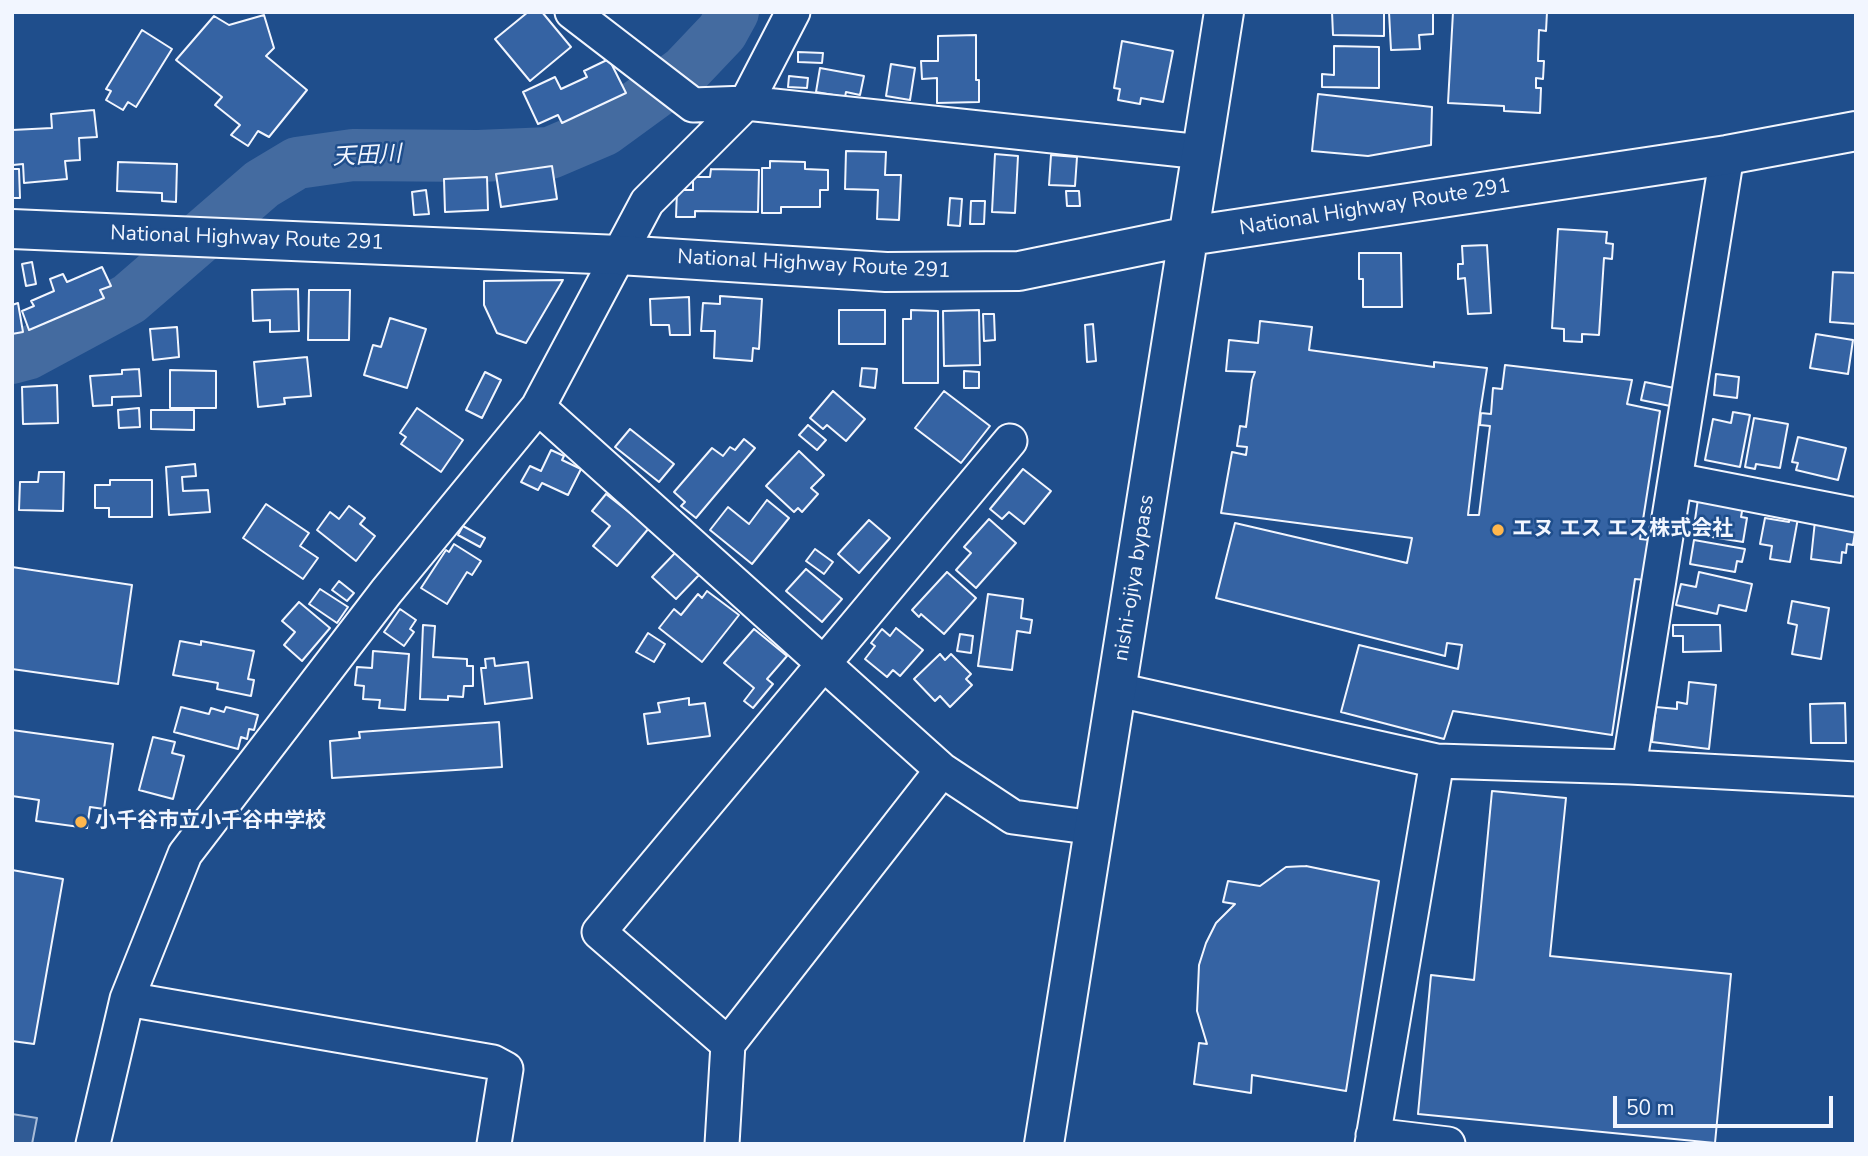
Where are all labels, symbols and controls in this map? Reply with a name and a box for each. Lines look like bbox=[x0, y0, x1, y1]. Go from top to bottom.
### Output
water label: 天田川 bbox=[332, 141, 402, 173]
street label: National Highway Route 291 bbox=[1238, 174, 1512, 242]
street label: National Highway Route 291 bbox=[110, 222, 384, 256]
street label: National Highway Route 291 bbox=[677, 245, 951, 285]
street label: nishi-ojiya bypass bbox=[1109, 493, 1161, 663]
place label: エヌ エス エス株式会社 bbox=[1512, 517, 1733, 543]
marker: エヌ エス エス株式会社 bbox=[1490, 522, 1506, 538]
place label: 小千谷市立小千谷中学校 bbox=[95, 809, 326, 835]
marker: 小千谷市立小千谷中学校 bbox=[73, 814, 89, 830]
scale bar bbox=[1616, 1082, 1836, 1126]
text: 50 m bbox=[1626, 1094, 1675, 1122]

